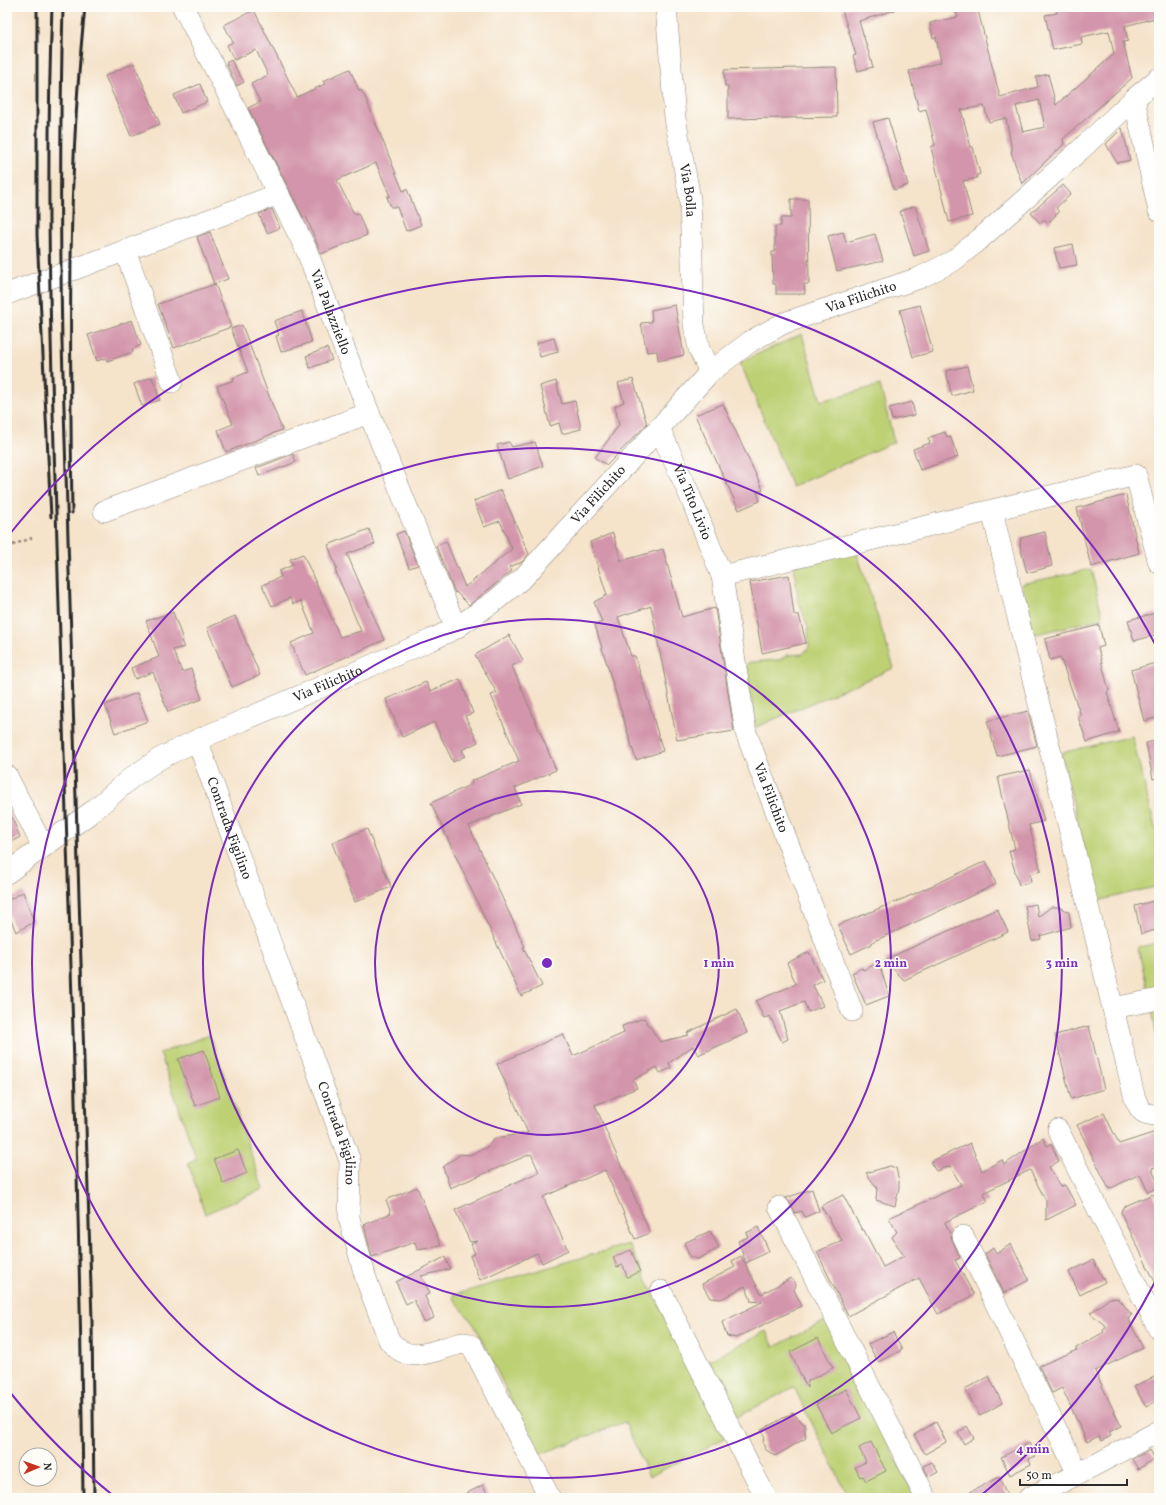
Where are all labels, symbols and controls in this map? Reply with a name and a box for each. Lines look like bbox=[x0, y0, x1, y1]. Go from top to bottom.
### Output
street label: Via Bolla bbox=[674, 162, 700, 218]
street label: Via Palazziello bbox=[305, 267, 355, 357]
street label: Via Filichito bbox=[823, 277, 899, 318]
street label: Via Filichito bbox=[567, 461, 630, 528]
street label: Via Tito Livio bbox=[667, 461, 716, 543]
street label: Via Filichito bbox=[290, 661, 366, 707]
street label: Via Filichito bbox=[749, 760, 793, 836]
street label: Contrada Figilino bbox=[202, 774, 256, 882]
centre of rings bbox=[540, 956, 554, 970]
text: 1 min bbox=[704, 956, 735, 972]
text: 2 min bbox=[875, 956, 907, 972]
text: 3 min bbox=[1046, 956, 1078, 972]
street label: Contrada Figilino bbox=[312, 1079, 360, 1185]
text: 4 min bbox=[1016, 1442, 1050, 1458]
north arrow bbox=[18, 1447, 58, 1487]
scale bar bbox=[1020, 1461, 1127, 1487]
text: N bbox=[39, 1462, 54, 1471]
text: 50 m bbox=[1026, 1468, 1052, 1484]

